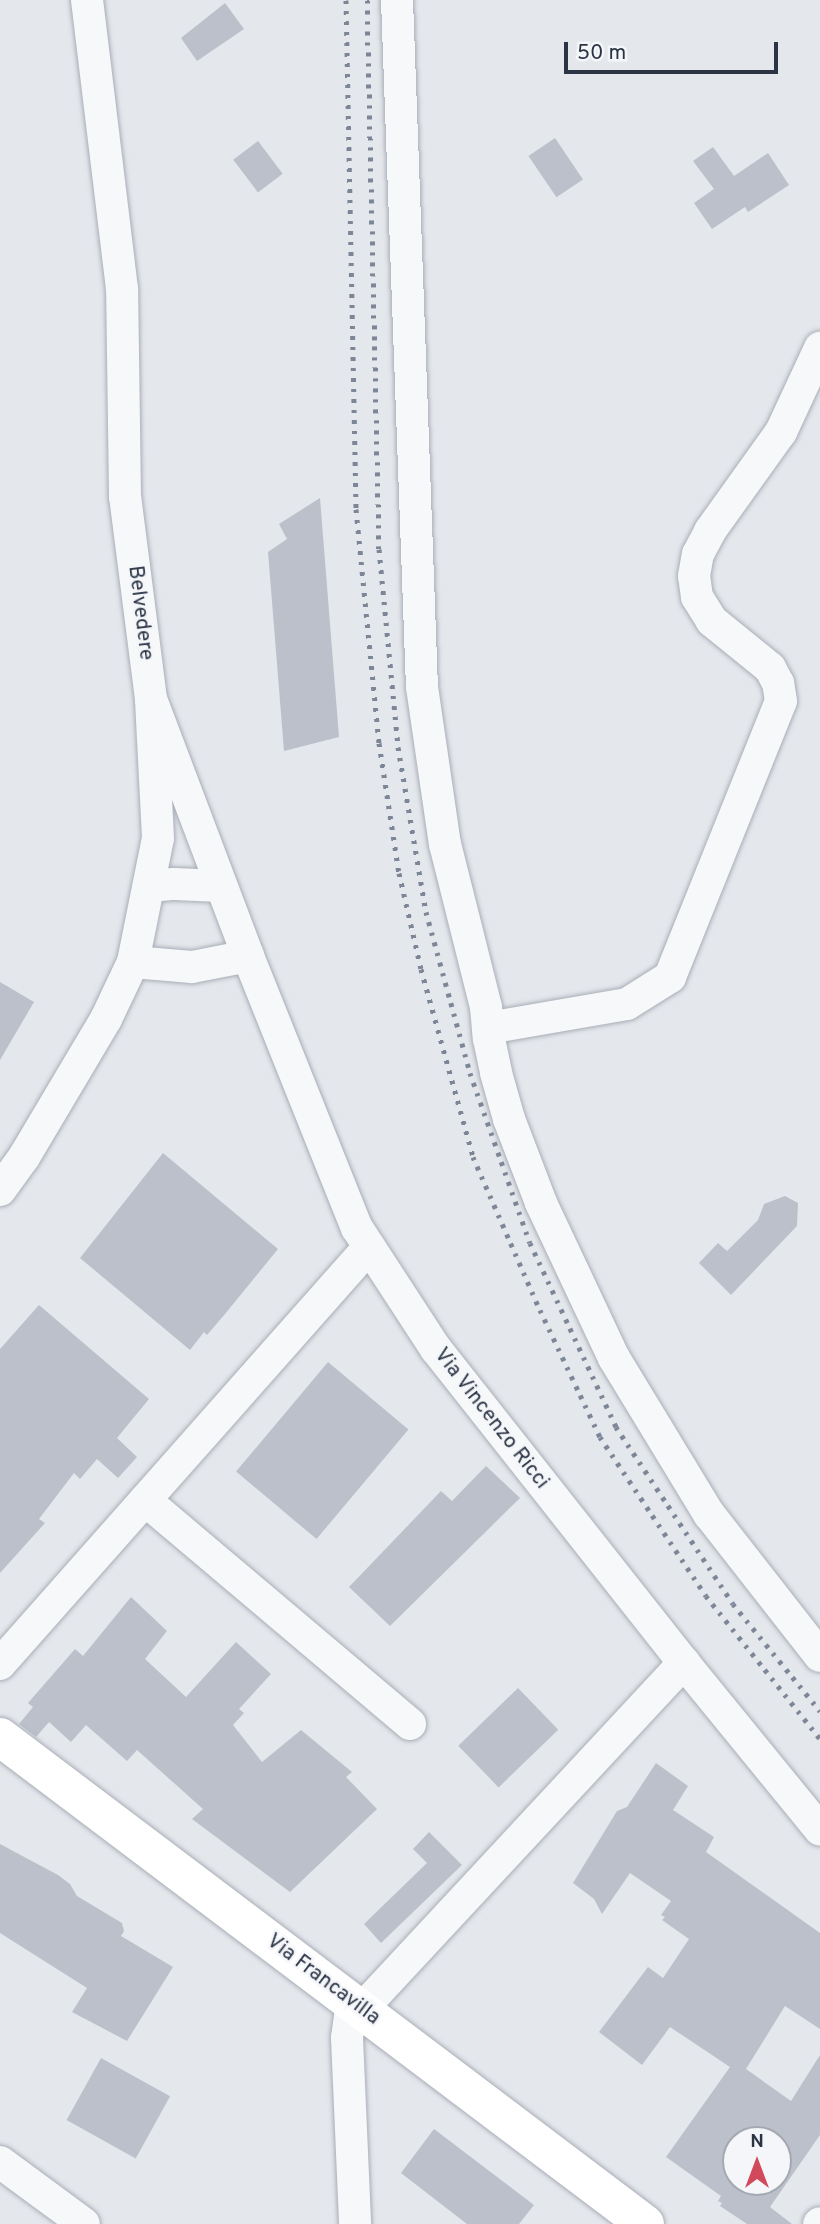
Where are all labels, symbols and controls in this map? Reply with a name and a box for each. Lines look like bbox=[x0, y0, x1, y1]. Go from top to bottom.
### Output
scale bar bbox=[568, 28, 782, 72]
text: 50 m bbox=[577, 40, 626, 67]
street label: Belvedere bbox=[122, 564, 158, 662]
street label: Via Vincenzo Ricci bbox=[428, 1343, 554, 1495]
street label: Via Francavilla bbox=[261, 1929, 385, 2031]
north arrow bbox=[722, 2126, 792, 2196]
text: N bbox=[750, 2130, 764, 2154]

